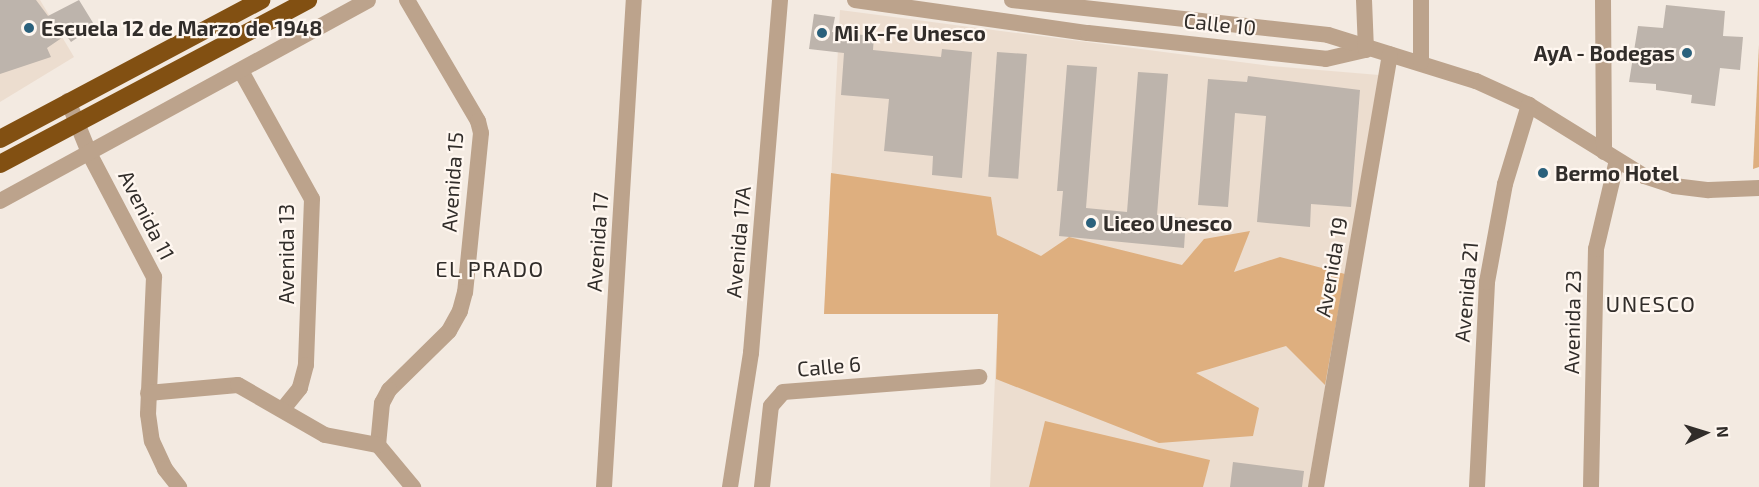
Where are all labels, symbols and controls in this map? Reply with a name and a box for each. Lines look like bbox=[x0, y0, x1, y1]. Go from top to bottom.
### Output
street label: Calle 10 bbox=[1182, 8, 1258, 40]
place label: Escuela 12 de Marzo de 1948 bbox=[41, 15, 322, 41]
place label: Mi K-Fe Unesco bbox=[834, 20, 986, 46]
marker: Escuela 12 de Marzo de 1948 bbox=[22, 21, 36, 35]
marker: Mi K-Fe Unesco bbox=[815, 26, 829, 40]
place label: AyA - Bodegas bbox=[1533, 40, 1675, 66]
marker: AyA - Bodegas bbox=[1680, 46, 1694, 60]
street label: Avenida 15 bbox=[436, 131, 468, 233]
place label: Bermo Hotel bbox=[1555, 160, 1679, 186]
street label: Avenida 11 bbox=[114, 166, 180, 264]
marker: Bermo Hotel bbox=[1536, 166, 1550, 180]
street label: Avenida 17A bbox=[721, 185, 755, 299]
street label: Avenida 17 bbox=[581, 191, 613, 293]
street label: Avenida 13 bbox=[273, 204, 299, 304]
place label: Liceo Unesco bbox=[1103, 210, 1232, 236]
street label: Avenida 19 bbox=[1310, 215, 1352, 319]
marker: Liceo Unesco bbox=[1084, 216, 1098, 230]
street label: Avenida 21 bbox=[1449, 241, 1483, 343]
district label: EL PRADO bbox=[435, 256, 545, 282]
street label: Avenida 23 bbox=[1558, 270, 1586, 374]
district label: UNESCO bbox=[1606, 291, 1696, 317]
street label: Calle 6 bbox=[796, 351, 862, 381]
north arrow bbox=[1675, 403, 1735, 463]
text: N bbox=[1714, 425, 1733, 438]

